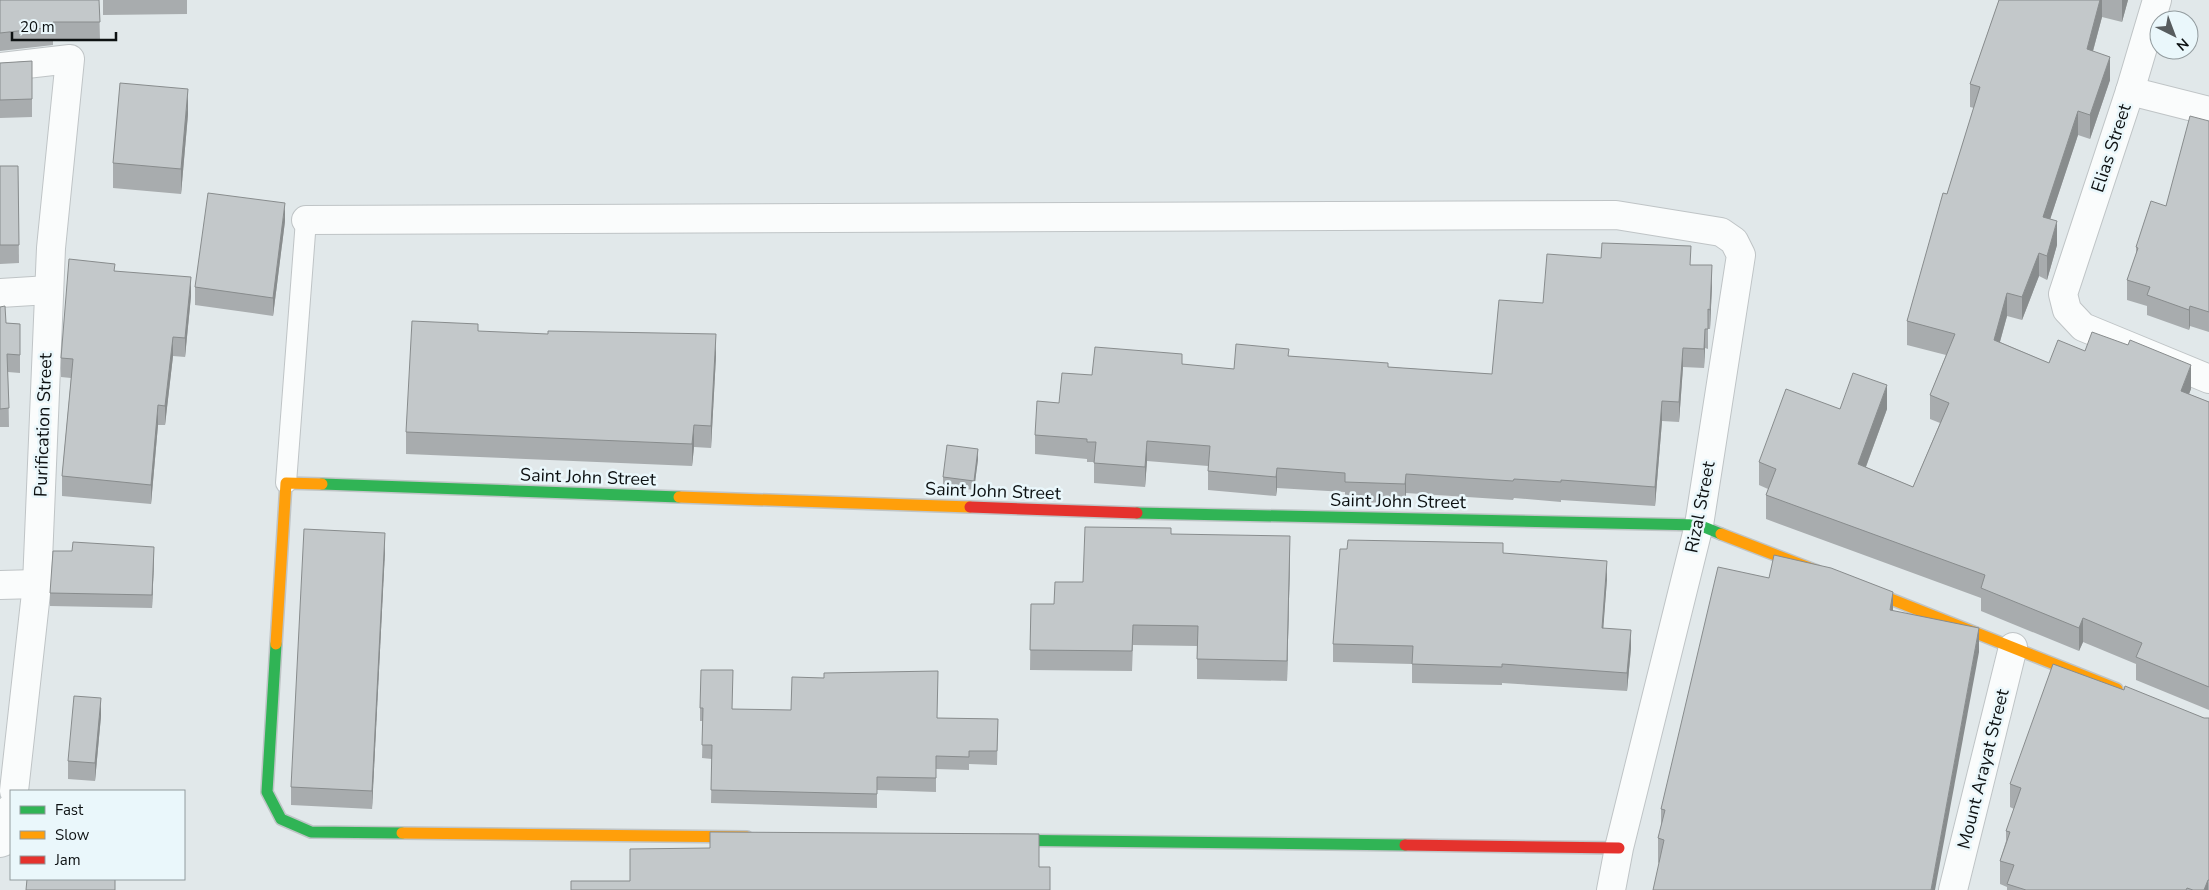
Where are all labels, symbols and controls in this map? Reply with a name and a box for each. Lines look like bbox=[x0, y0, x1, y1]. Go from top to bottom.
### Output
scale bar bbox=[12, 10, 116, 42]
north arrow bbox=[2149, 10, 2199, 60]
text: 20 m bbox=[20, 17, 55, 37]
text: N bbox=[2172, 34, 2193, 55]
street label: Elias Street bbox=[2085, 100, 2137, 195]
street label: Purification Street bbox=[28, 352, 58, 498]
street label: Rizal Street bbox=[1679, 458, 1721, 555]
street label: Saint John Street bbox=[520, 463, 657, 491]
street label: Saint John Street bbox=[925, 477, 1062, 505]
street label: Saint John Street bbox=[1330, 488, 1467, 514]
street label: Mount Arayat Street bbox=[1951, 686, 2015, 852]
legend bbox=[10, 790, 185, 880]
text: Fast bbox=[55, 800, 84, 820]
text: Slow bbox=[55, 825, 90, 845]
text: Jam bbox=[54, 850, 81, 870]

